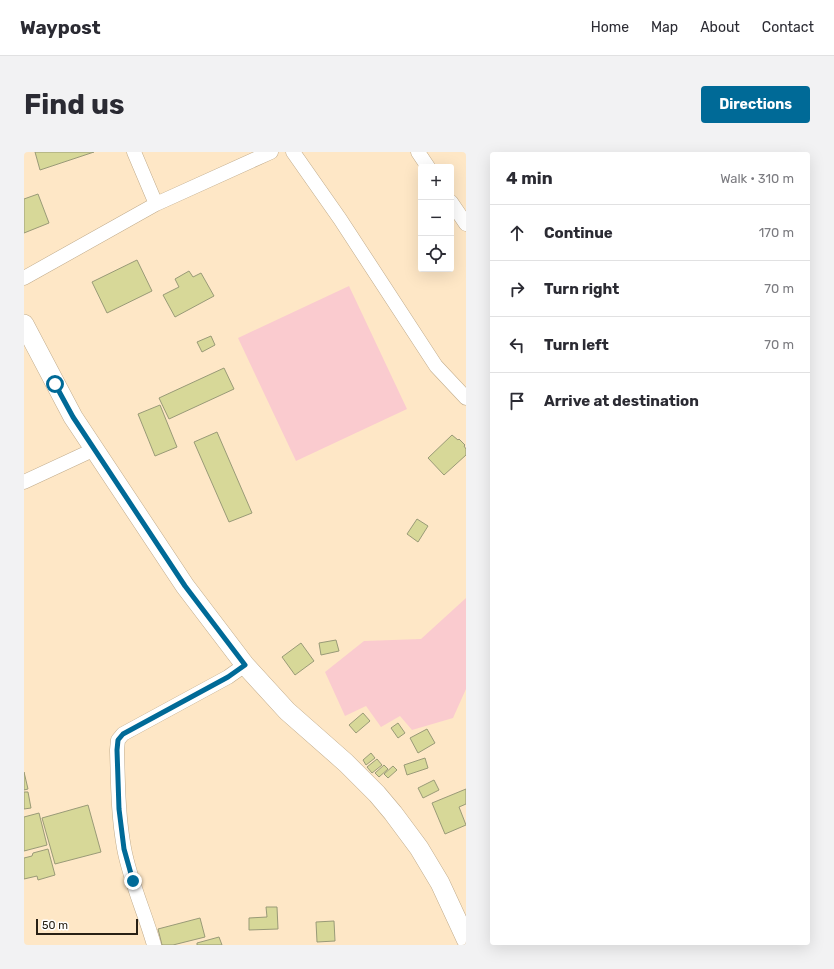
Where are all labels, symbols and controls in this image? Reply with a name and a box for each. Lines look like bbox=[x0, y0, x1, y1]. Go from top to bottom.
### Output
text: Waypost bbox=[20, 16, 101, 39]
text: Home bbox=[591, 19, 629, 36]
text: Map bbox=[651, 19, 678, 36]
text: About bbox=[700, 19, 740, 36]
text: Contact bbox=[762, 19, 814, 36]
button: Directions bbox=[701, 86, 810, 123]
text: Find us bbox=[24, 88, 124, 121]
map controls bbox=[418, 164, 454, 272]
button: + bbox=[418, 164, 454, 200]
text: 4 min bbox=[506, 168, 553, 188]
text: Walk · 310 m bbox=[720, 171, 794, 186]
button: − bbox=[418, 200, 454, 236]
icon: ahead bbox=[506, 222, 528, 244]
text: Continue bbox=[544, 224, 613, 242]
text: 170 m bbox=[759, 225, 794, 240]
button: locate bbox=[418, 236, 454, 272]
icon: right bbox=[506, 278, 528, 300]
text: Turn right bbox=[544, 280, 619, 298]
text: 70 m bbox=[764, 281, 794, 296]
icon: left bbox=[506, 334, 528, 356]
text: Turn left bbox=[544, 336, 609, 354]
text: 70 m bbox=[764, 337, 794, 352]
route start bbox=[46, 375, 64, 393]
icon: arrive bbox=[506, 390, 528, 412]
text: Arrive at destination bbox=[544, 392, 699, 410]
route end bbox=[124, 872, 142, 890]
scale bar bbox=[36, 917, 138, 936]
text: 50 m bbox=[42, 919, 68, 932]

